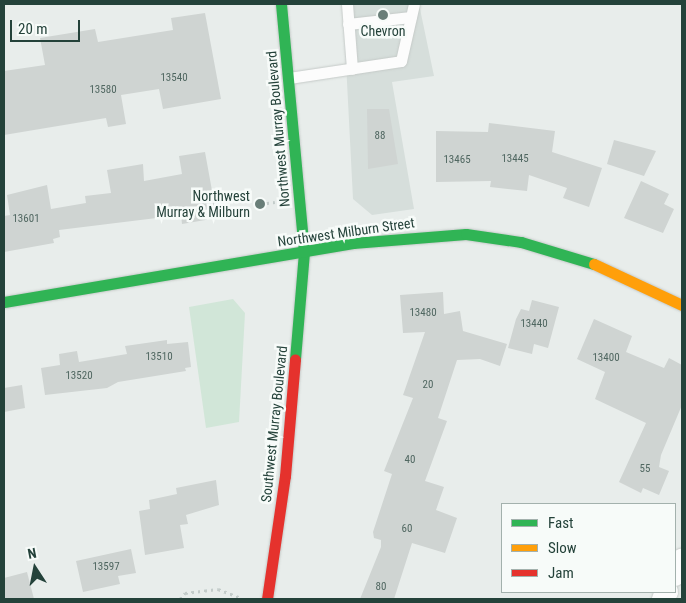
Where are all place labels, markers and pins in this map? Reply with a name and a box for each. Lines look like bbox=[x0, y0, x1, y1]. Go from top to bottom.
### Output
marker: Chevron bbox=[377, 9, 389, 21]
place label: Chevron bbox=[360, 23, 406, 39]
place label: Northwest Murray & Milburn bbox=[156, 188, 250, 220]
marker: Northwest Murray & Milburn bbox=[254, 198, 266, 210]

